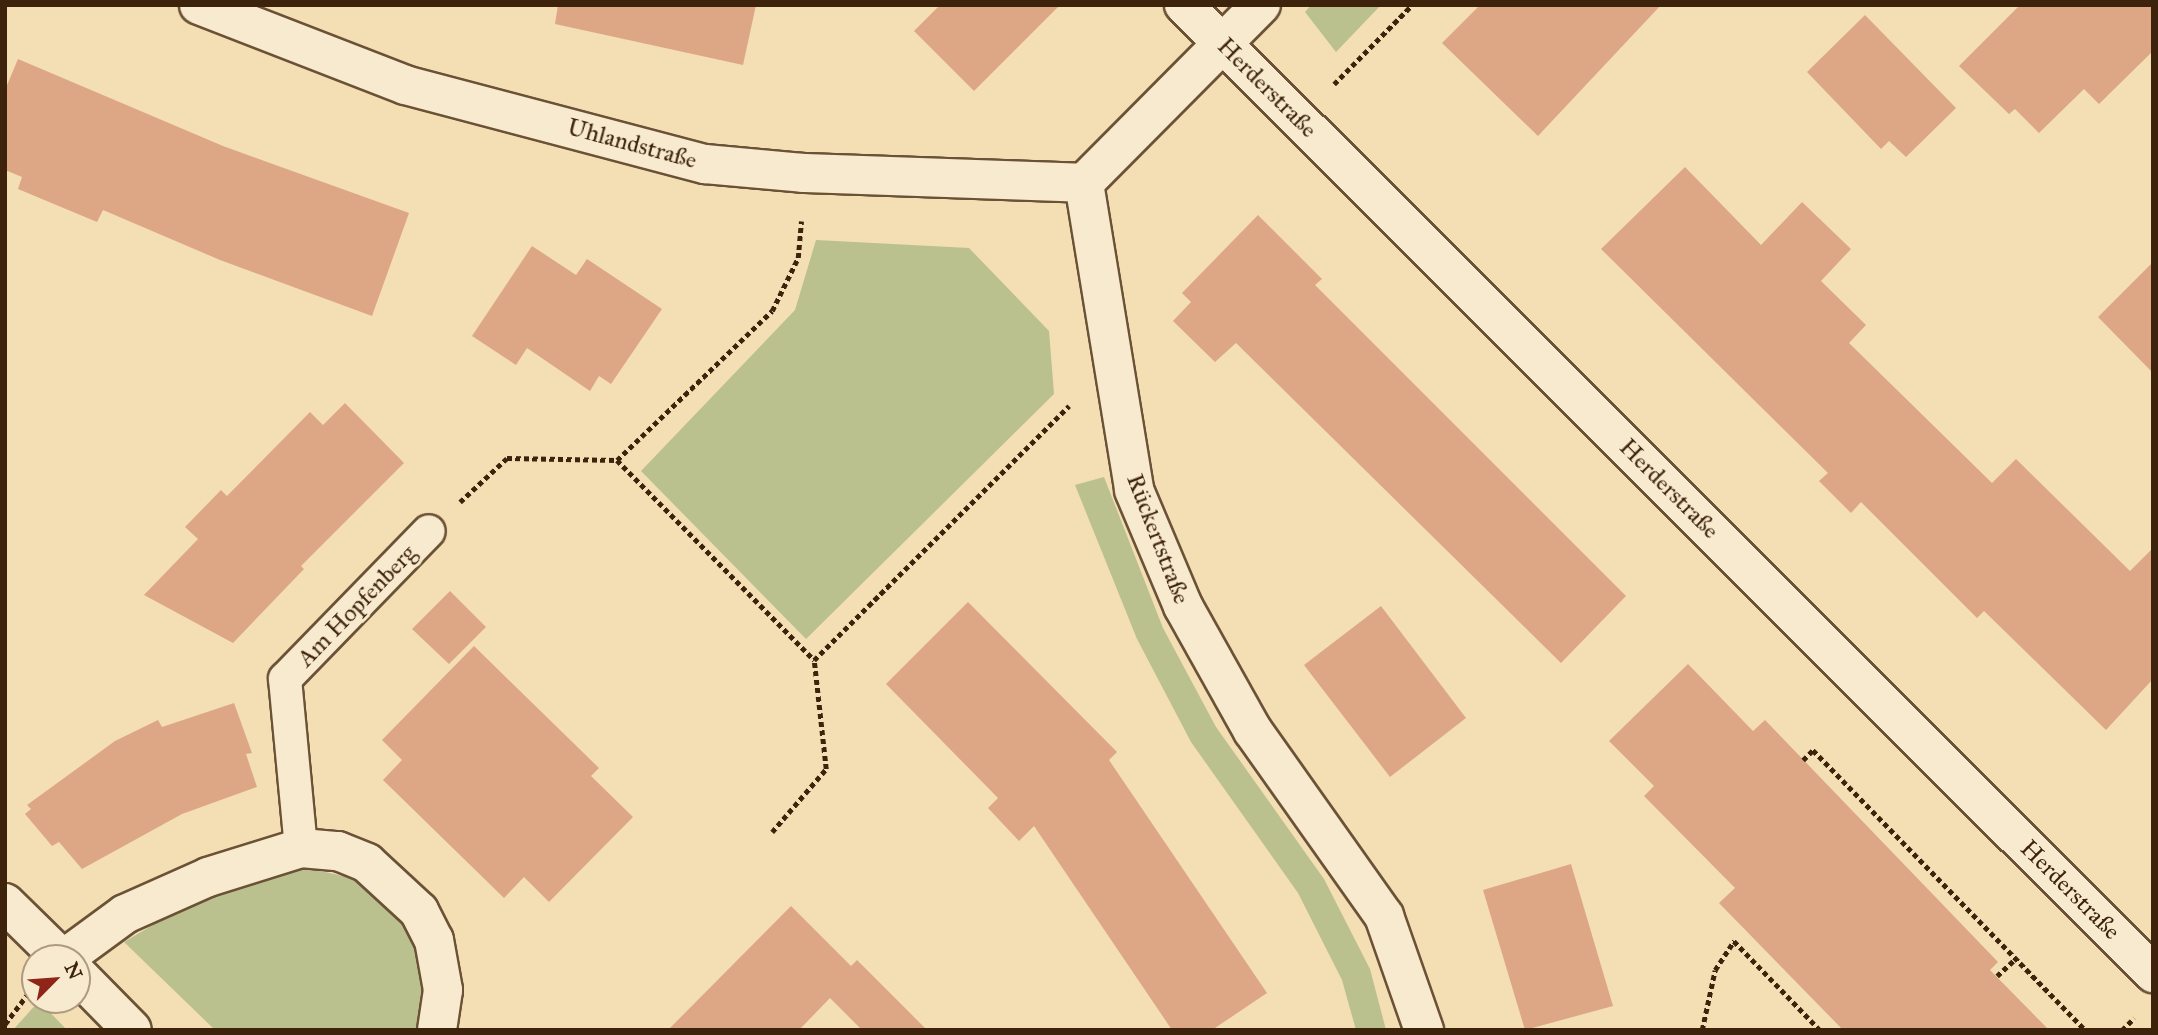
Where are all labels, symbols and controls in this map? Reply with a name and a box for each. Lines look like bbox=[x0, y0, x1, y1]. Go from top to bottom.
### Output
street label: Herderstraße bbox=[1211, 32, 1323, 144]
street label: Uhlandstraße bbox=[564, 113, 700, 175]
street label: Herderstraße bbox=[1613, 433, 1725, 545]
street label: Rückertstraße bbox=[1120, 470, 1196, 608]
street label: Am Hopfenberg bbox=[291, 539, 423, 673]
street label: Herderstraße bbox=[2014, 834, 2126, 946]
north arrow bbox=[21, 944, 91, 1014]
text: N bbox=[60, 959, 88, 983]

